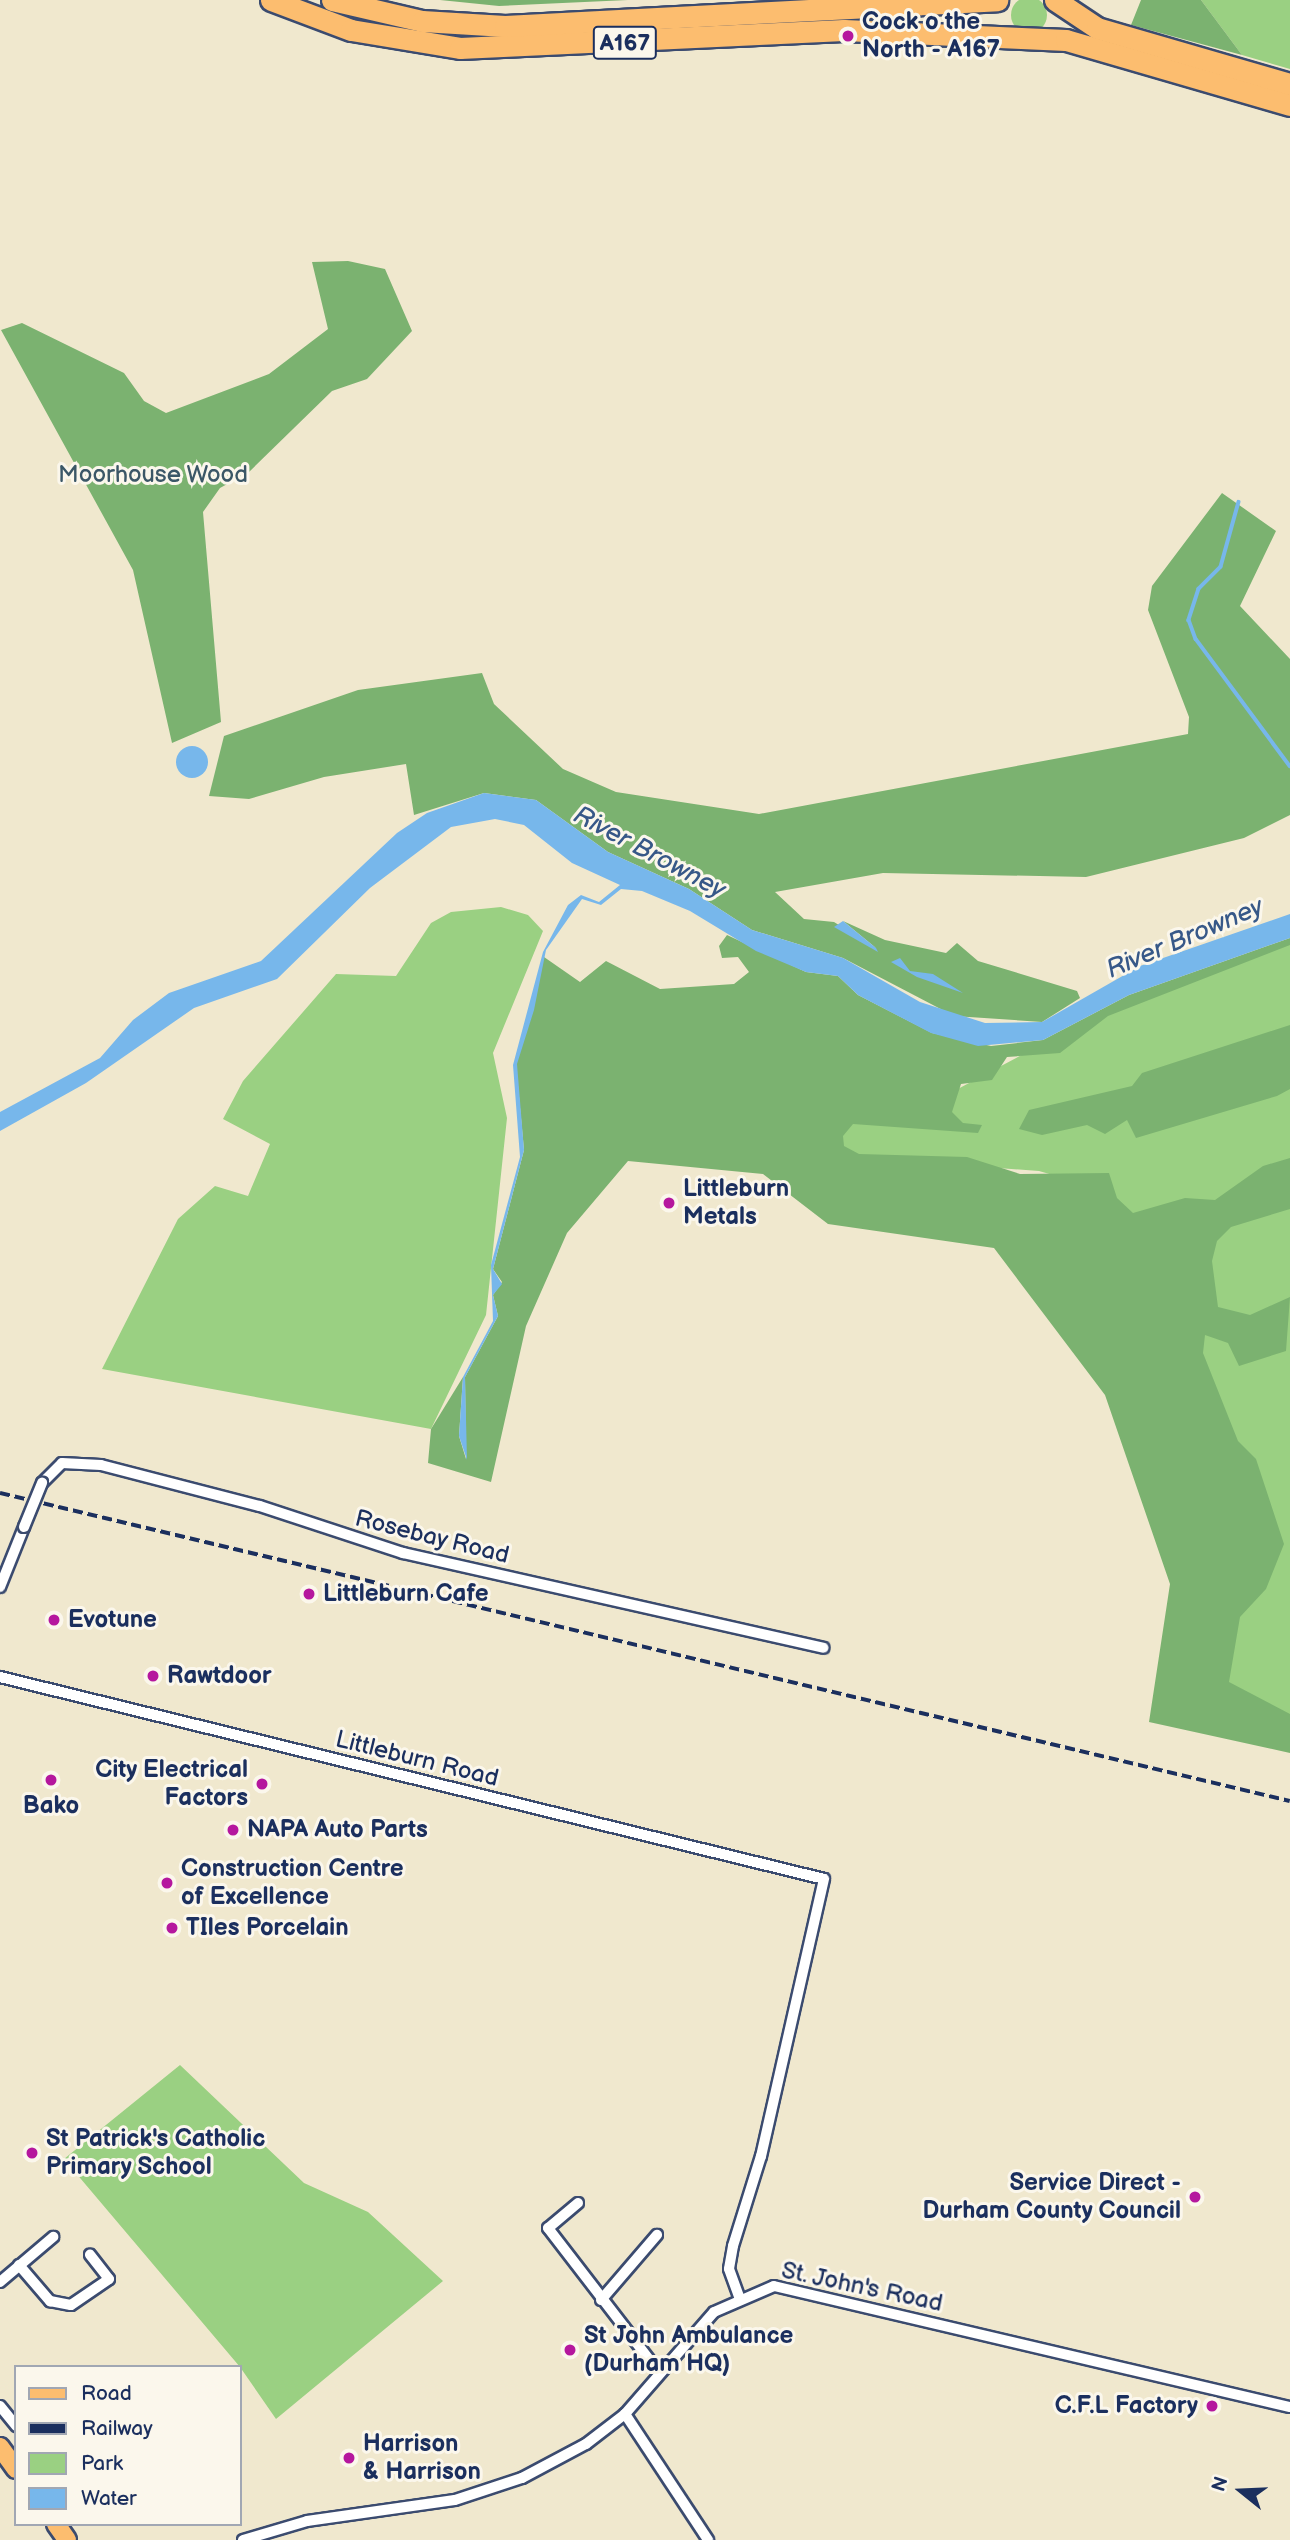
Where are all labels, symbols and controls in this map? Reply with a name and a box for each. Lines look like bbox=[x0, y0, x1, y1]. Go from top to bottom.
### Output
place label: Cock o the North - A167 bbox=[862, 8, 1000, 64]
road number: A167 bbox=[592, 24, 658, 62]
marker: Cock o the North - A167 bbox=[840, 28, 856, 44]
park label: Moorhouse Wood bbox=[58, 461, 248, 489]
water label: River Browney bbox=[568, 800, 730, 906]
water label: River Browney bbox=[1102, 892, 1268, 986]
place label: Littleburn Metals bbox=[683, 1175, 789, 1231]
marker: Littleburn Metals bbox=[661, 1195, 677, 1211]
street label: Rosebay Road bbox=[351, 1504, 513, 1570]
place label: Littleburn Cafe bbox=[323, 1580, 488, 1608]
marker: Littleburn Cafe bbox=[301, 1586, 317, 1602]
place label: Evotune bbox=[68, 1606, 157, 1634]
marker: Evotune bbox=[46, 1612, 62, 1628]
place label: Rawtdoor bbox=[167, 1662, 272, 1690]
marker: Rawtdoor bbox=[145, 1668, 161, 1684]
street label: Littleburn Road bbox=[333, 1725, 501, 1793]
place label: City Electrical Factors bbox=[95, 1756, 248, 1812]
marker: Bako bbox=[43, 1772, 59, 1788]
marker: City Electrical Factors bbox=[254, 1776, 270, 1792]
place label: Bako bbox=[23, 1792, 79, 1820]
place label: NAPA Auto Parts bbox=[247, 1816, 428, 1844]
marker: NAPA Auto Parts bbox=[225, 1822, 241, 1838]
place label: Construction Centre of Excellence bbox=[181, 1855, 404, 1911]
marker: Construction Centre of Excellence bbox=[159, 1875, 175, 1891]
place label: TIles Porcelain bbox=[186, 1914, 349, 1942]
marker: TIles Porcelain bbox=[164, 1920, 180, 1936]
place label: St Patrick's Catholic Primary School bbox=[46, 2125, 265, 2181]
marker: St Patrick's Catholic Primary School bbox=[24, 2145, 40, 2161]
place label: Service Direct - Durham County Council bbox=[922, 2169, 1181, 2225]
marker: Service Direct - Durham County Council bbox=[1187, 2189, 1203, 2205]
street label: St. John's Road bbox=[778, 2256, 946, 2318]
place label: St John Ambulance (Durham HQ) bbox=[584, 2322, 793, 2378]
marker: St John Ambulance (Durham HQ) bbox=[562, 2342, 578, 2358]
legend bbox=[14, 2365, 242, 2526]
text: Road bbox=[81, 2381, 132, 2406]
place label: C.F.L Factory bbox=[1055, 2392, 1198, 2420]
marker: C.F.L Factory bbox=[1204, 2398, 1220, 2414]
text: Railway bbox=[81, 2416, 153, 2441]
place label: Harrison & Harrison bbox=[363, 2430, 481, 2486]
marker: Harrison & Harrison bbox=[341, 2450, 357, 2466]
text: Park bbox=[81, 2451, 123, 2476]
north arrow bbox=[1206, 2456, 1276, 2526]
text: N bbox=[1207, 2474, 1234, 2495]
text: Water bbox=[81, 2486, 137, 2511]

